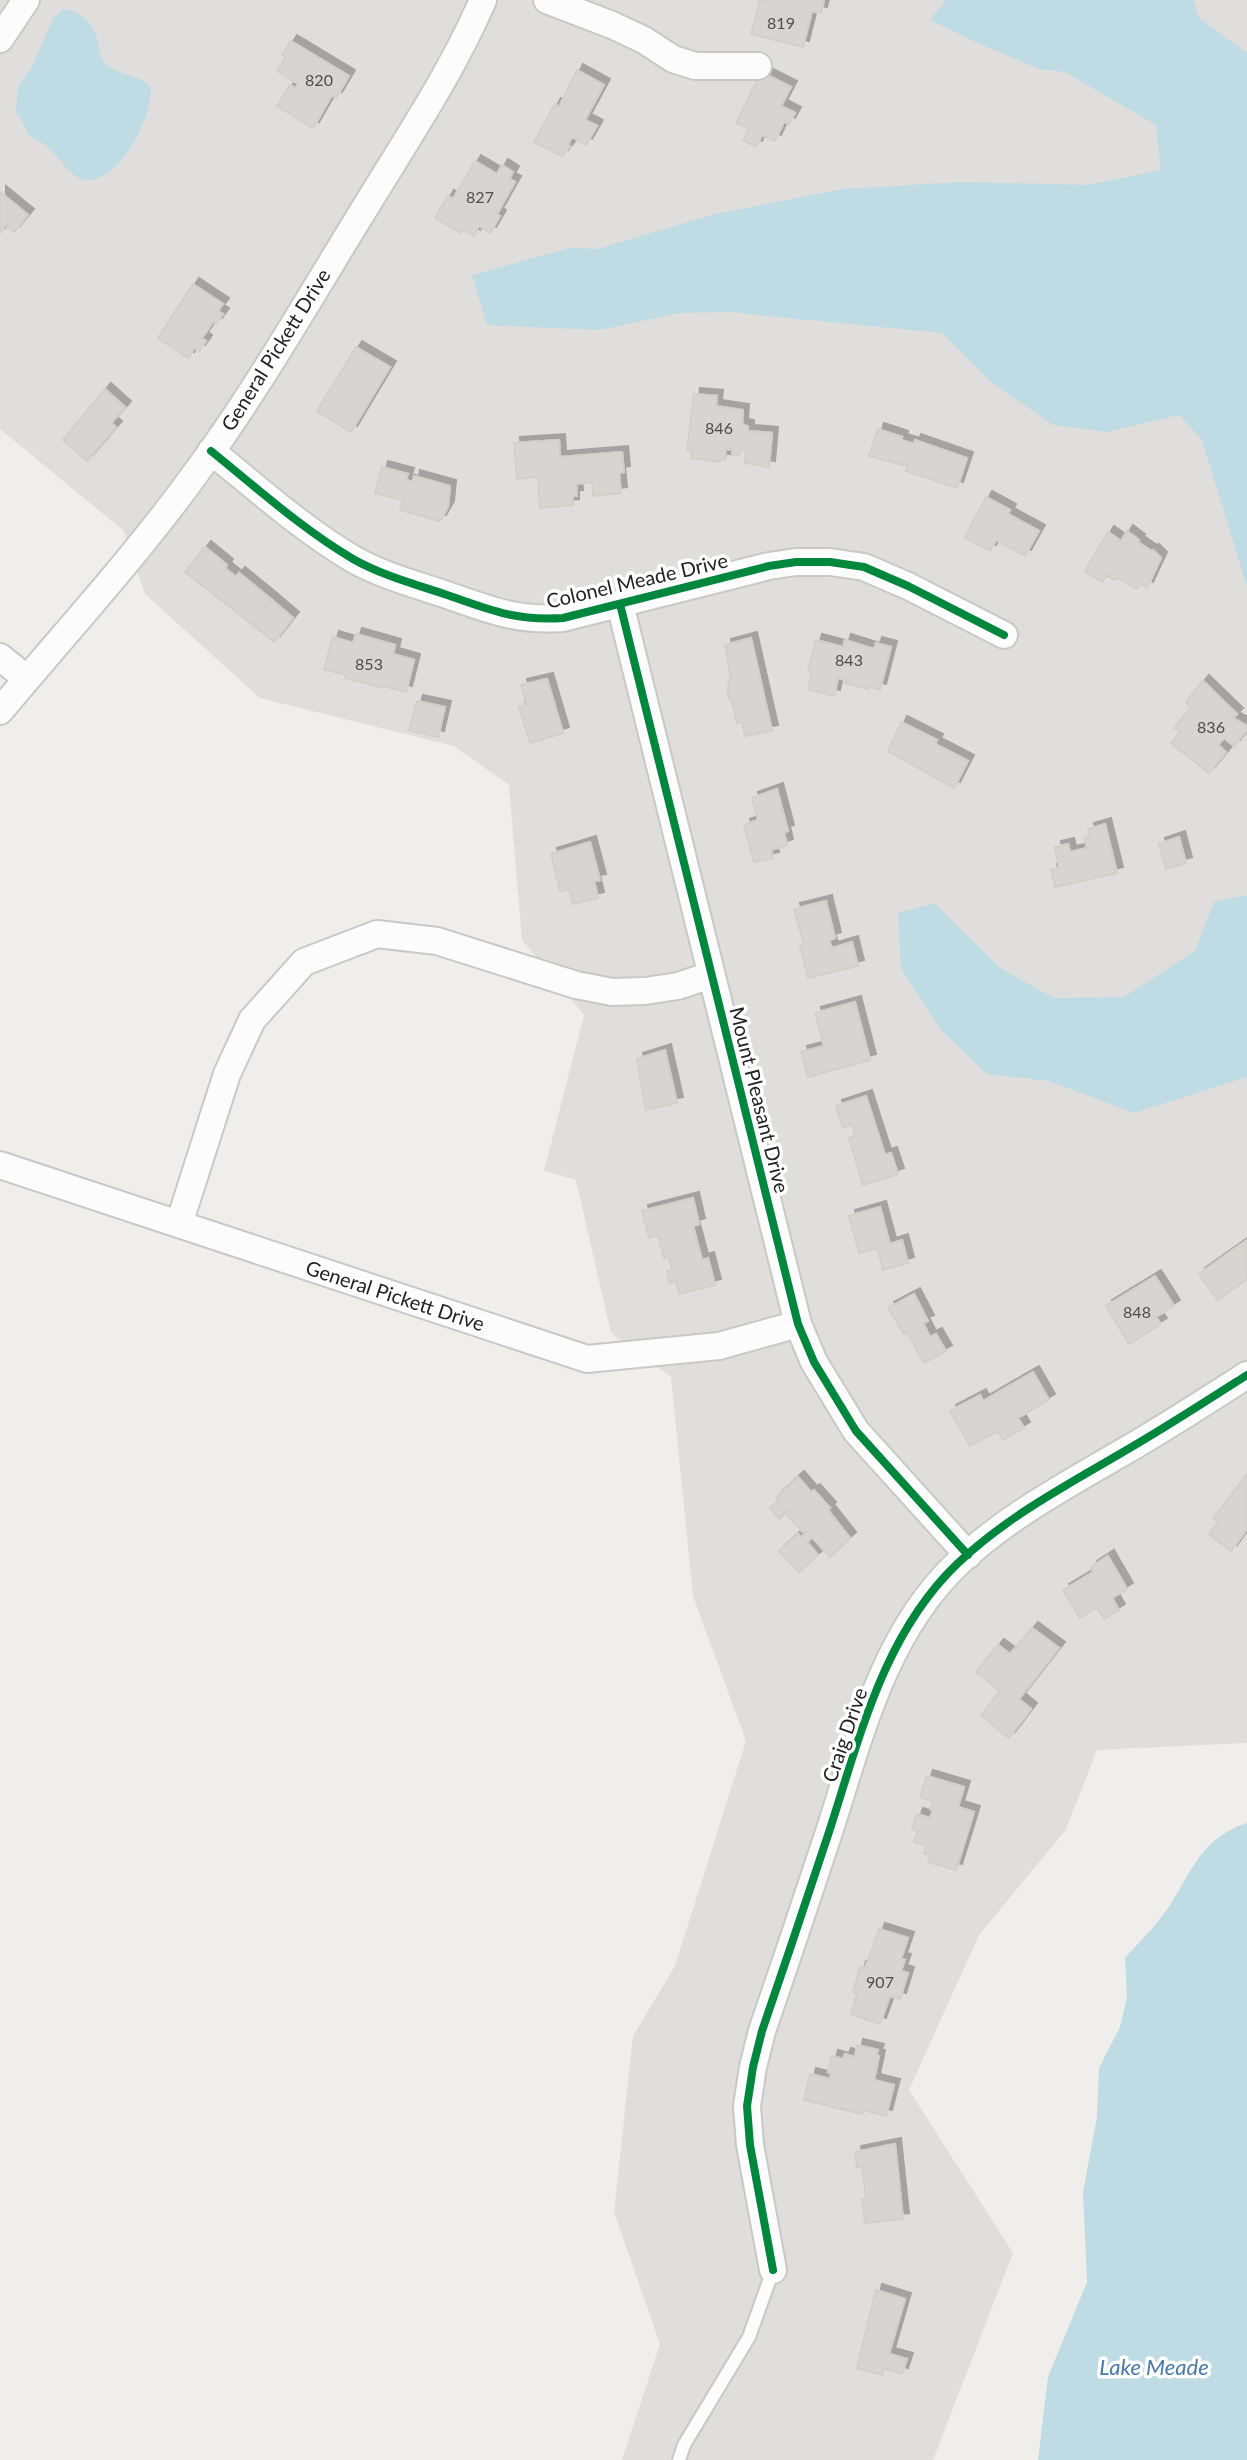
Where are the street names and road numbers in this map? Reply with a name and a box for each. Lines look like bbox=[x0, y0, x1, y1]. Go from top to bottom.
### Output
street label: General Pickett Drive bbox=[216, 264, 335, 435]
street label: Colonel Meade Drive bbox=[544, 547, 730, 613]
street label: Mount Pleasant Drive bbox=[725, 1004, 795, 1195]
street label: General Pickett Drive bbox=[303, 1255, 488, 1335]
street label: Craig Drive bbox=[817, 1684, 871, 1785]

